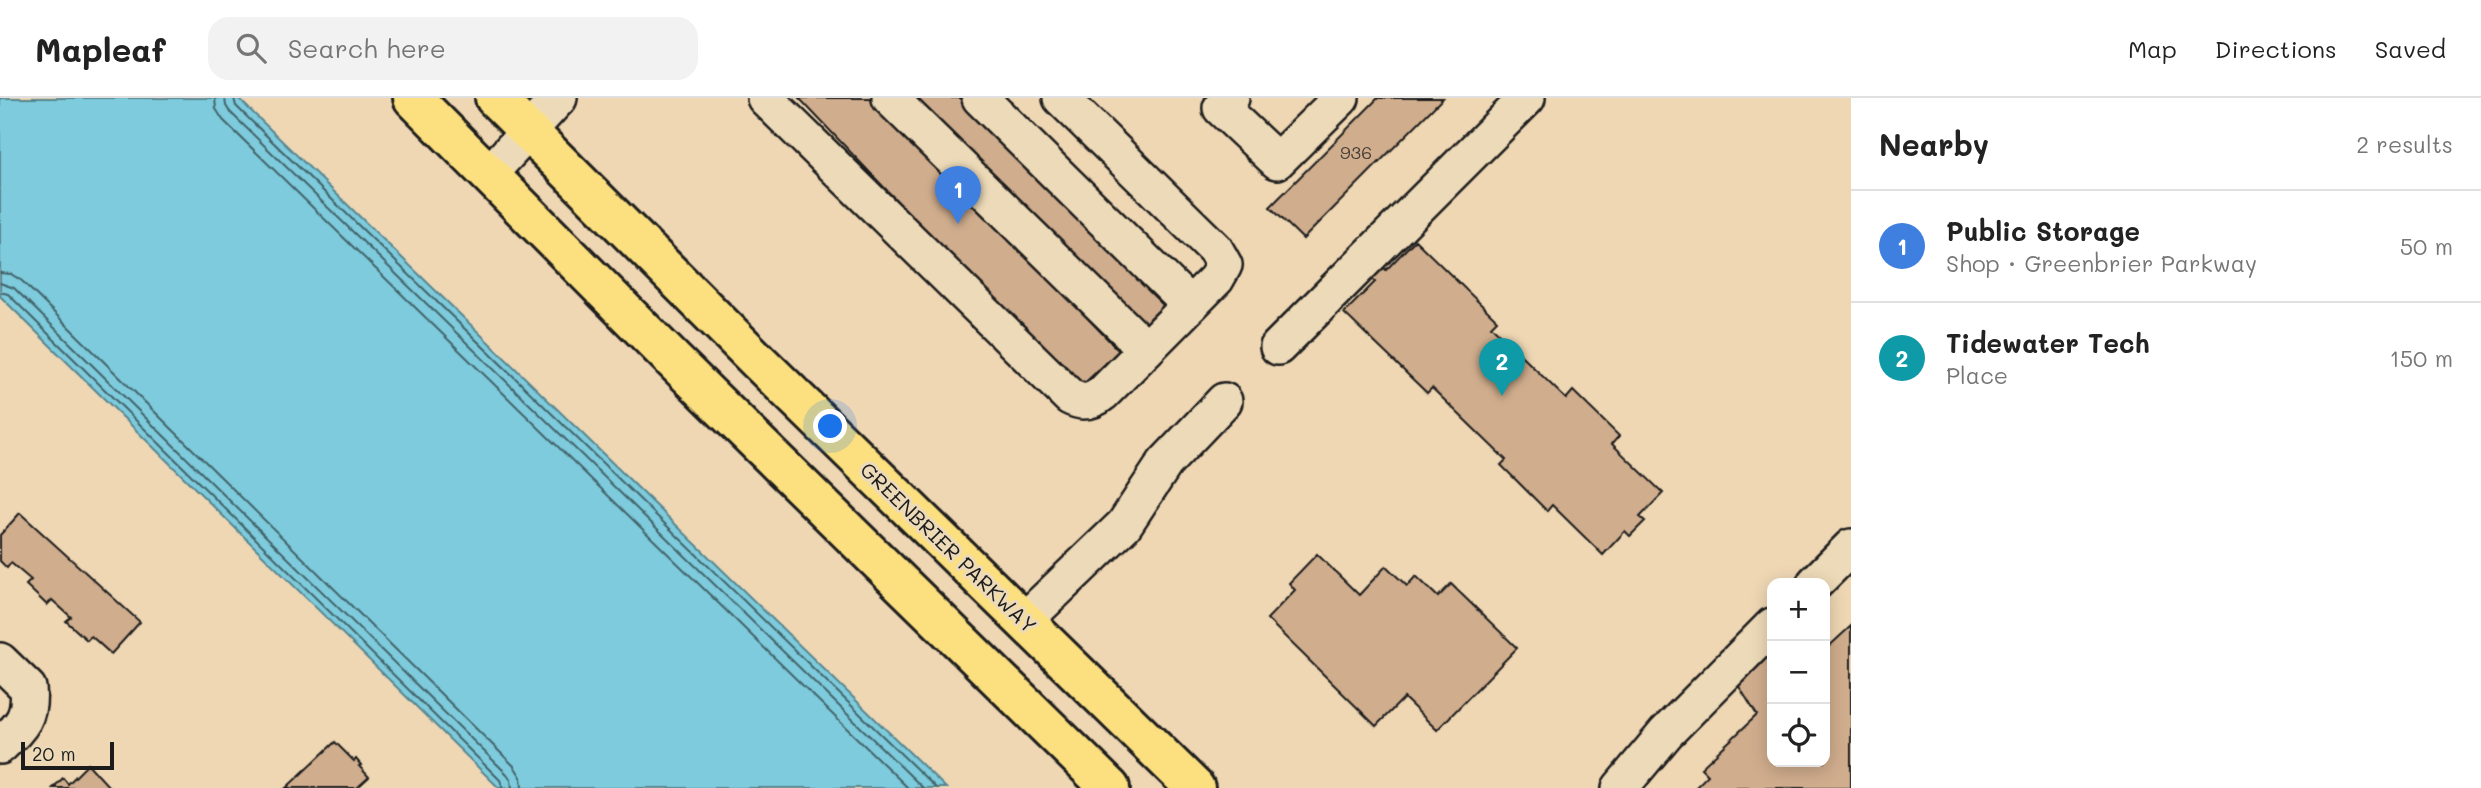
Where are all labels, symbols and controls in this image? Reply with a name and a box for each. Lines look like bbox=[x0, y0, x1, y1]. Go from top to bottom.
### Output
search box bbox=[208, 17, 698, 80]
text: Mapleaf bbox=[35, 27, 166, 70]
icon: search bbox=[232, 29, 270, 67]
text: Search here bbox=[288, 31, 446, 65]
text: Map bbox=[2128, 33, 2177, 64]
text: Directions bbox=[2215, 33, 2337, 64]
text: Saved bbox=[2375, 33, 2446, 64]
text: Nearby bbox=[1879, 124, 1989, 164]
text: 2 results bbox=[2356, 129, 2453, 159]
house number: 936 bbox=[1340, 140, 1372, 164]
pin: 1 bbox=[935, 166, 981, 224]
text: Public Storage bbox=[1946, 214, 2140, 248]
text: 1 bbox=[1897, 231, 1907, 261]
text: 50 m bbox=[2400, 231, 2453, 261]
text: Shop · Greenbrier Parkway bbox=[1946, 248, 2257, 278]
text: Tidewater Tech bbox=[1946, 326, 2150, 360]
pin: 2 bbox=[1479, 338, 1525, 396]
text: 2 bbox=[1896, 343, 1908, 373]
text: 150 m bbox=[2389, 343, 2453, 373]
text: Place bbox=[1946, 360, 2008, 390]
your location bbox=[813, 409, 847, 443]
street label: GREENBRIER PARKWAY bbox=[855, 456, 1043, 638]
map controls bbox=[1767, 578, 1830, 767]
button: + bbox=[1767, 578, 1830, 641]
button: − bbox=[1767, 641, 1830, 704]
button: locate bbox=[1767, 704, 1830, 767]
scale bar bbox=[21, 739, 114, 771]
text: 20 m bbox=[32, 741, 76, 766]

